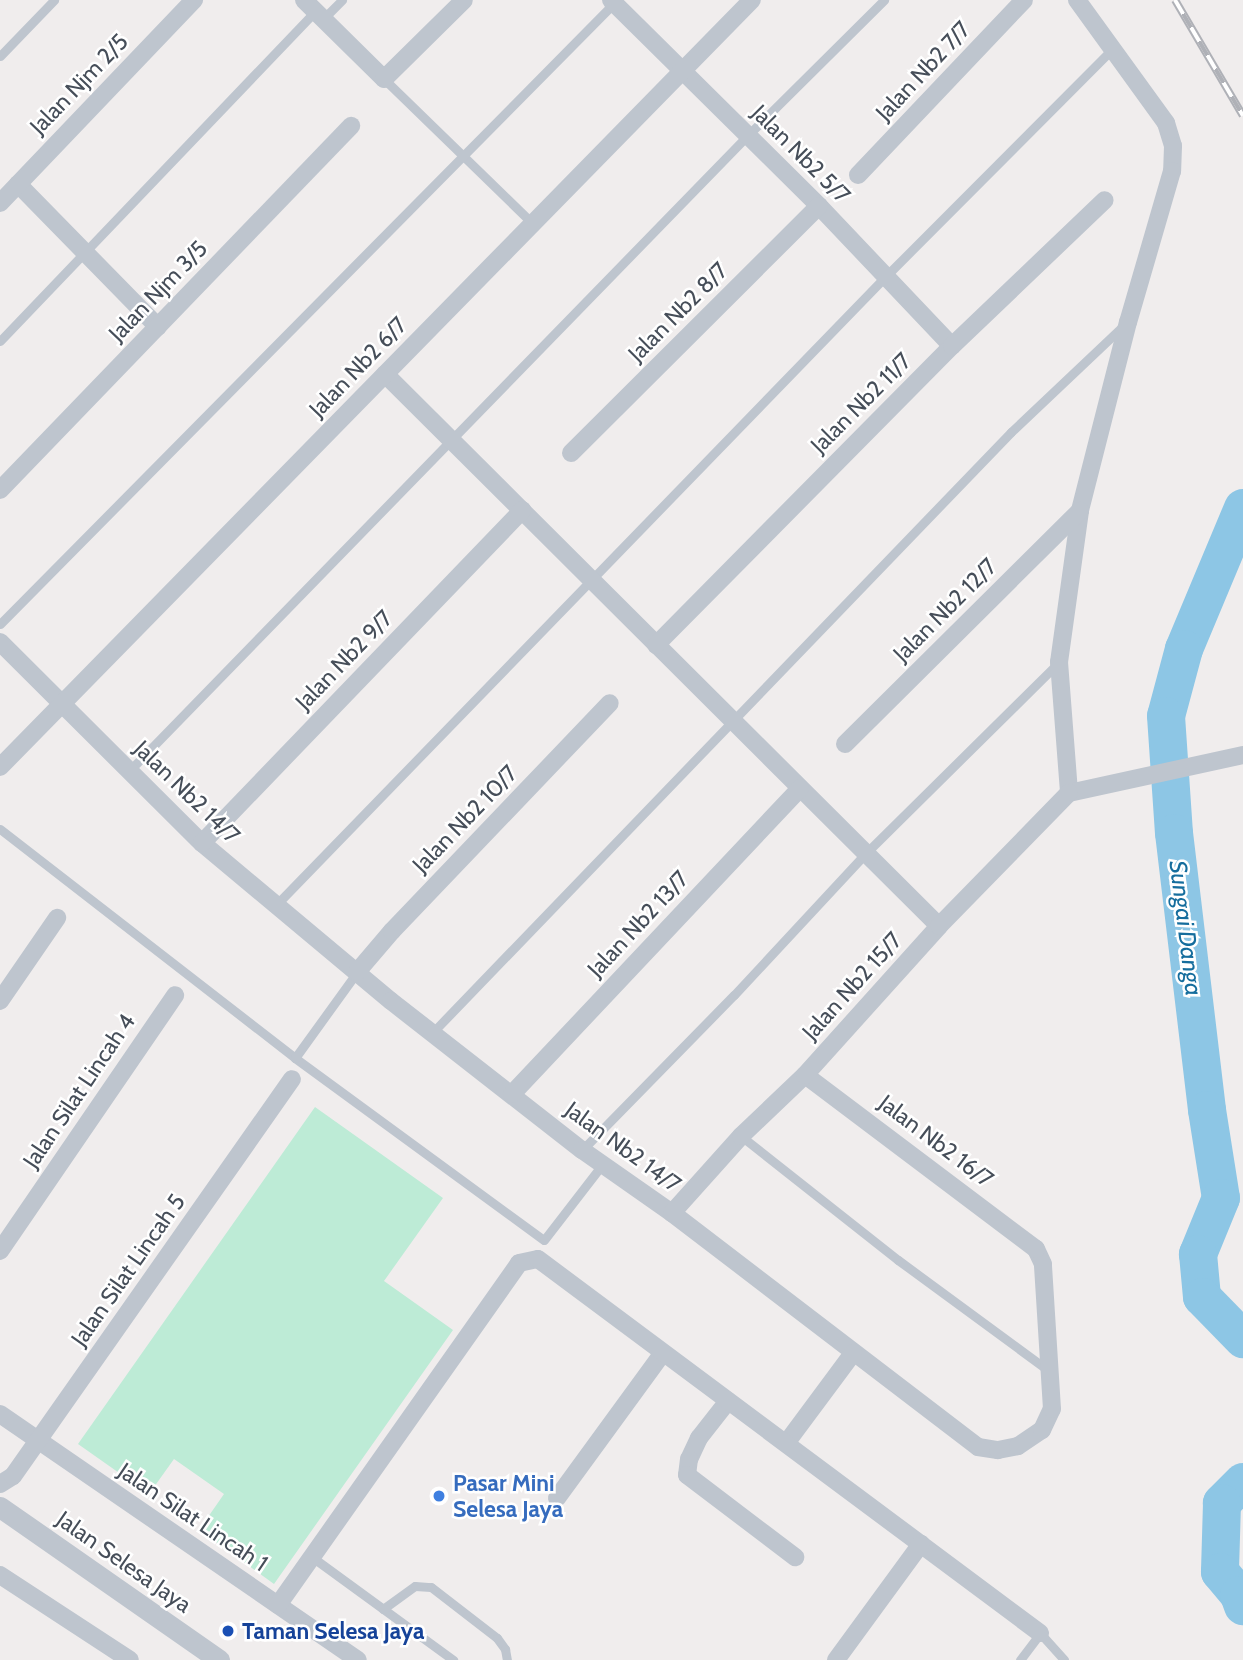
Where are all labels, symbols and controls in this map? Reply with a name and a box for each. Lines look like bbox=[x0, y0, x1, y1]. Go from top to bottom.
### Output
street label: Jalan Nb2 7/7 bbox=[870, 16, 976, 126]
street label: Jalan Njm 2/5 bbox=[24, 28, 134, 140]
street label: Jalan Nb2 5/7 bbox=[746, 99, 856, 209]
street label: Jalan Njm 3/5 bbox=[103, 235, 213, 347]
street label: Jalan Nb2 8/7 bbox=[622, 256, 734, 368]
street label: Jalan Nb2 6/7 bbox=[303, 311, 413, 423]
street label: Jalan Nb2 11/7 bbox=[805, 347, 917, 459]
street label: Jalan Nb2 12/7 bbox=[887, 552, 1003, 668]
street label: Jalan Nb2 9/7 bbox=[290, 604, 398, 716]
street label: Jalan Nb2 14/7 bbox=[128, 735, 246, 849]
street label: Jalan Nb2 10/7 bbox=[407, 759, 523, 879]
water label: Sungai Danga bbox=[1163, 859, 1209, 997]
street label: Jalan Nb2 13/7 bbox=[582, 865, 694, 983]
street label: Jalan Nb2 15/7 bbox=[796, 926, 908, 1046]
street label: Jalan Silat Lincah 4 bbox=[17, 1009, 141, 1173]
street label: Jalan Nb2 16/7 bbox=[873, 1089, 999, 1193]
street label: Jalan Nb2 14/7 bbox=[560, 1096, 686, 1198]
street label: Jalan Silat Lincah 5 bbox=[65, 1189, 191, 1351]
street label: Jalan Silat Lincah 1 bbox=[113, 1457, 273, 1577]
place label: Pasar Mini Selesa Jaya bbox=[453, 1469, 563, 1523]
marker: Pasar Mini Selesa Jaya bbox=[431, 1488, 447, 1504]
street label: Jalan Selesa Jaya bbox=[51, 1505, 197, 1619]
place label: Taman Selesa Jaya bbox=[242, 1617, 425, 1645]
marker: Taman Selesa Jaya bbox=[220, 1623, 236, 1639]

